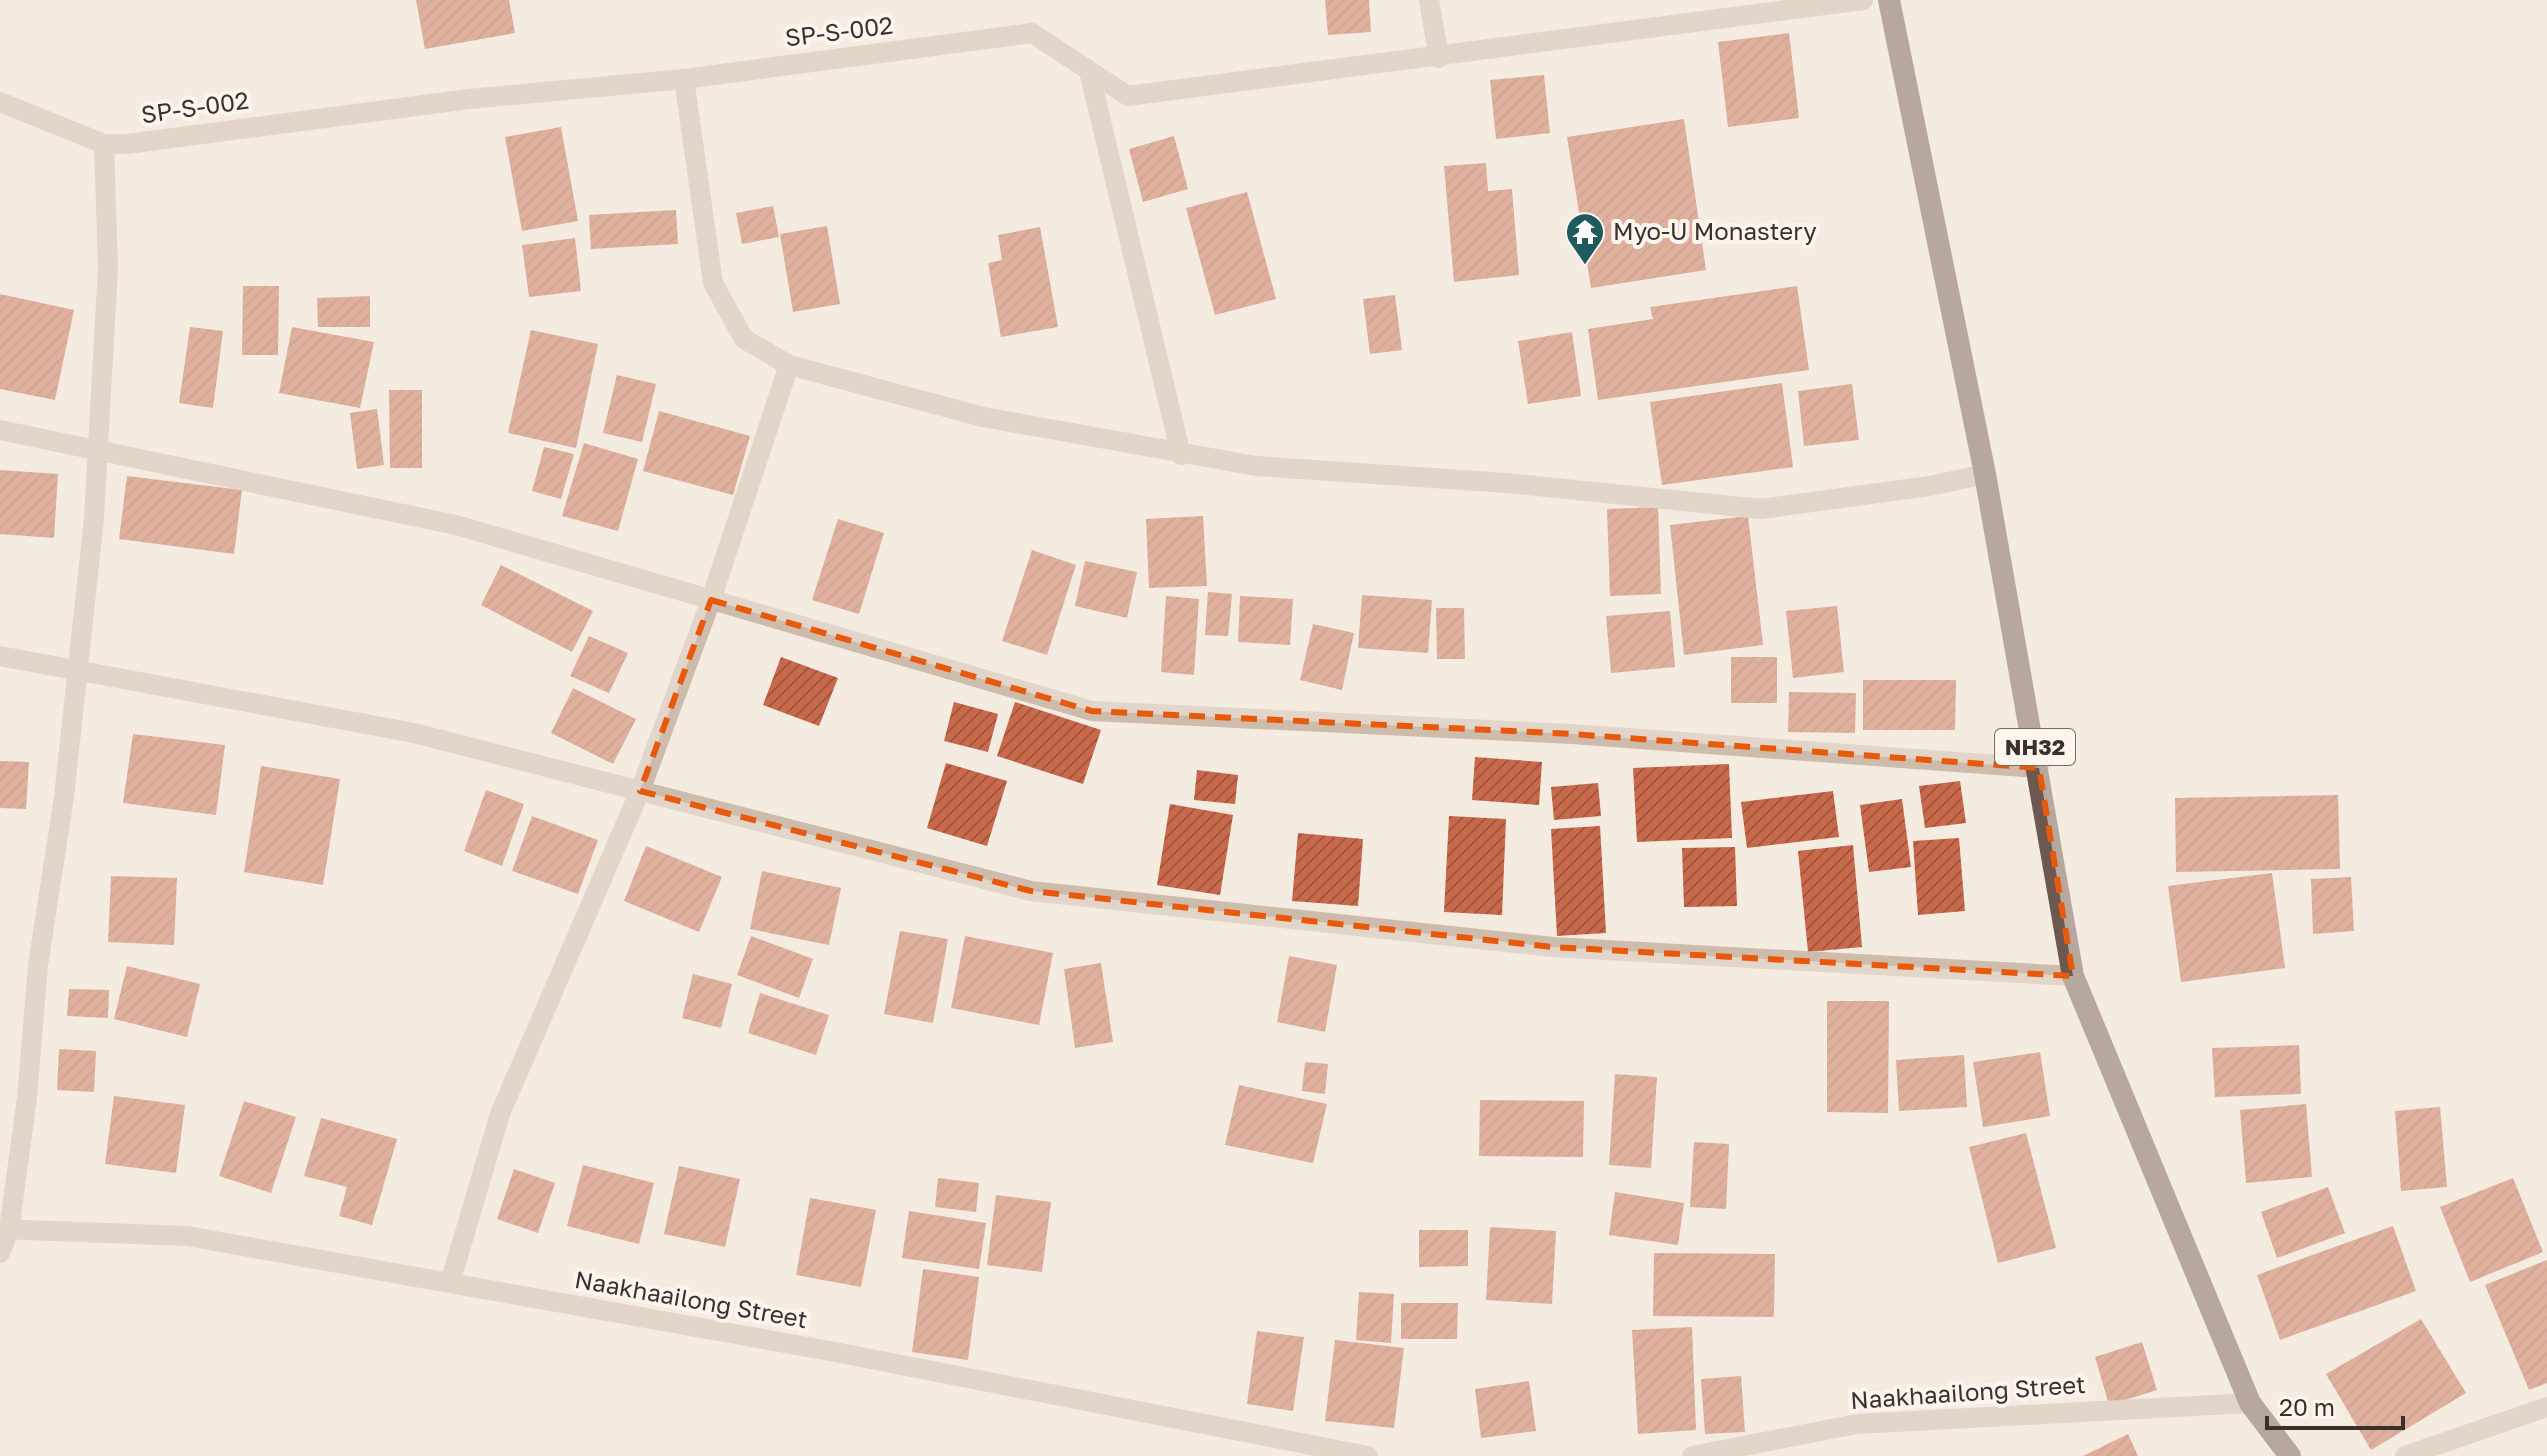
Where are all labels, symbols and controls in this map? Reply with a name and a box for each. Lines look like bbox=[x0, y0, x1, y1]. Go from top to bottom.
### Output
street label: SP-S-002 bbox=[783, 10, 894, 52]
street label: SP-S-002 bbox=[139, 85, 250, 128]
temple icon: Myo-U Monastery bbox=[1564, 211, 1606, 266]
place label: Myo-U Monastery bbox=[1613, 216, 1817, 245]
road number: NH32 bbox=[1995, 729, 2075, 765]
street label: Naakhaailong Street bbox=[573, 1264, 810, 1333]
street label: Naakhaailong Street bbox=[1849, 1369, 2086, 1414]
scale bar bbox=[2267, 1380, 2403, 1430]
text: 20 m bbox=[2279, 1392, 2335, 1421]

